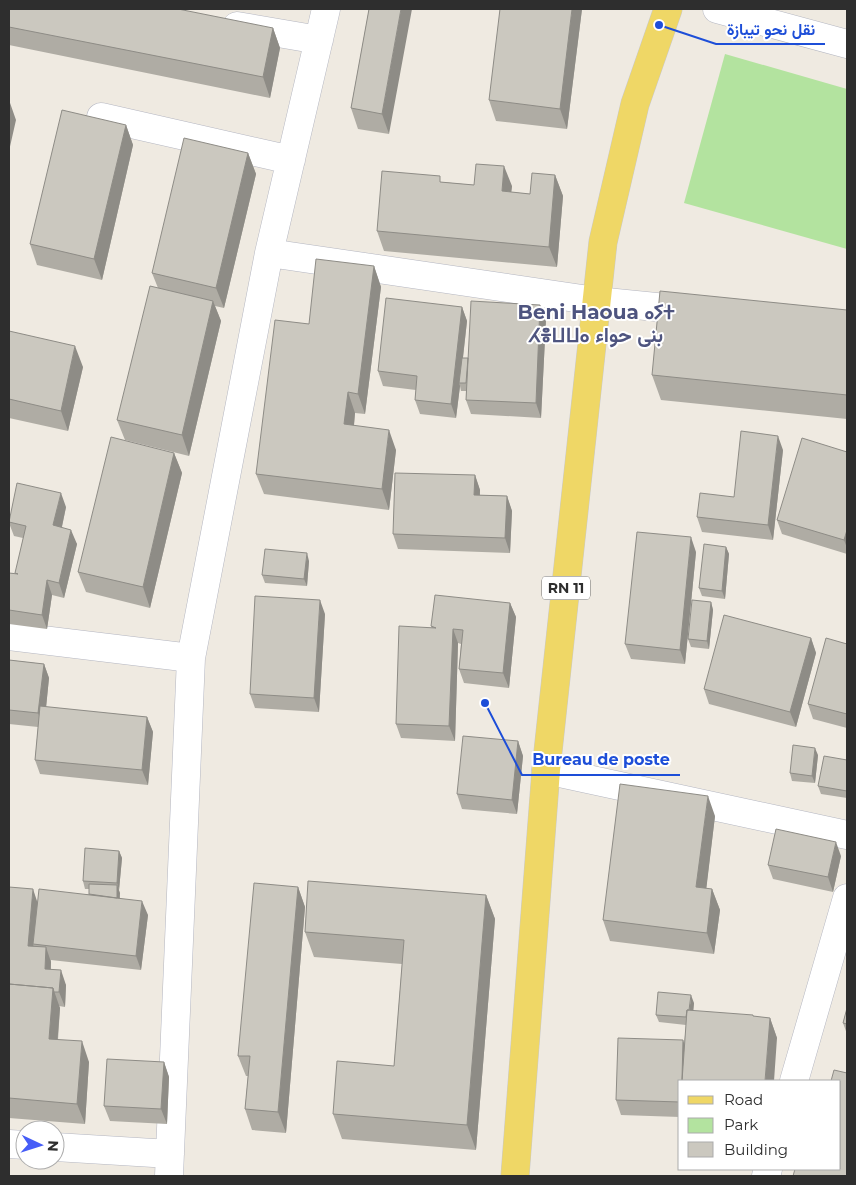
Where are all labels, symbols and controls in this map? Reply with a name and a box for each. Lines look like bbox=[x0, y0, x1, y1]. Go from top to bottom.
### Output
callout: نقل نحو تيبازة bbox=[716, 13, 825, 44]
text: نقل نحو تيبازة bbox=[727, 20, 816, 40]
district label: Beni Haoua ⴰⵢⵜ ⵃⴻⵡⵡⴰ بنى حواء bbox=[518, 300, 674, 348]
road number: RN 11 bbox=[542, 576, 590, 600]
callout: Bureau de poste bbox=[522, 744, 680, 775]
text: Bureau de poste bbox=[532, 750, 670, 769]
legend bbox=[678, 1080, 841, 1170]
text: Road bbox=[724, 1090, 763, 1109]
text: Park bbox=[724, 1115, 758, 1134]
north arrow bbox=[15, 1120, 65, 1170]
text: N bbox=[44, 1140, 62, 1152]
text: Building bbox=[724, 1140, 788, 1159]

